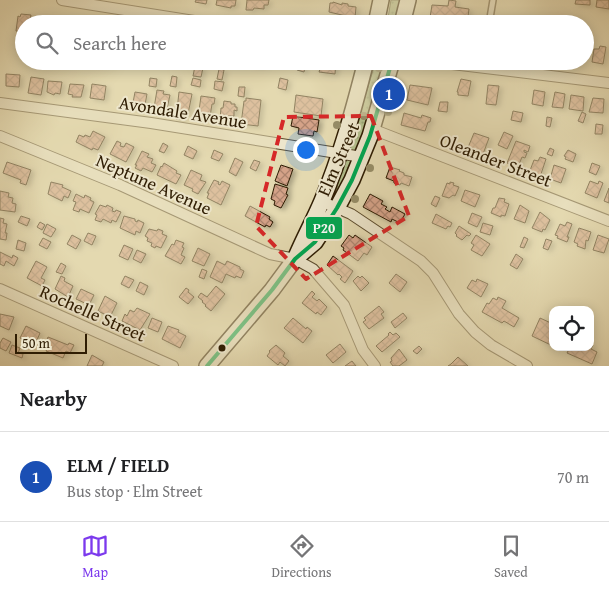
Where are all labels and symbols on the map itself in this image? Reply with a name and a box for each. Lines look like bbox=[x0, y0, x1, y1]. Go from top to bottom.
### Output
pin: 1 bbox=[373, 75, 405, 113]
street label: Avondale Avenue bbox=[117, 89, 249, 135]
street label: Elm Street bbox=[310, 117, 367, 200]
street label: Oleander Street bbox=[436, 126, 557, 194]
your location bbox=[293, 137, 319, 163]
street label: Neptune Avenue bbox=[92, 146, 216, 222]
line badge: P20 bbox=[305, 216, 343, 240]
text: P20 bbox=[313, 218, 335, 238]
street label: Rochelle Street bbox=[35, 278, 151, 349]
scale bar bbox=[15, 331, 88, 354]
unlabelled marker bbox=[217, 343, 227, 353]

